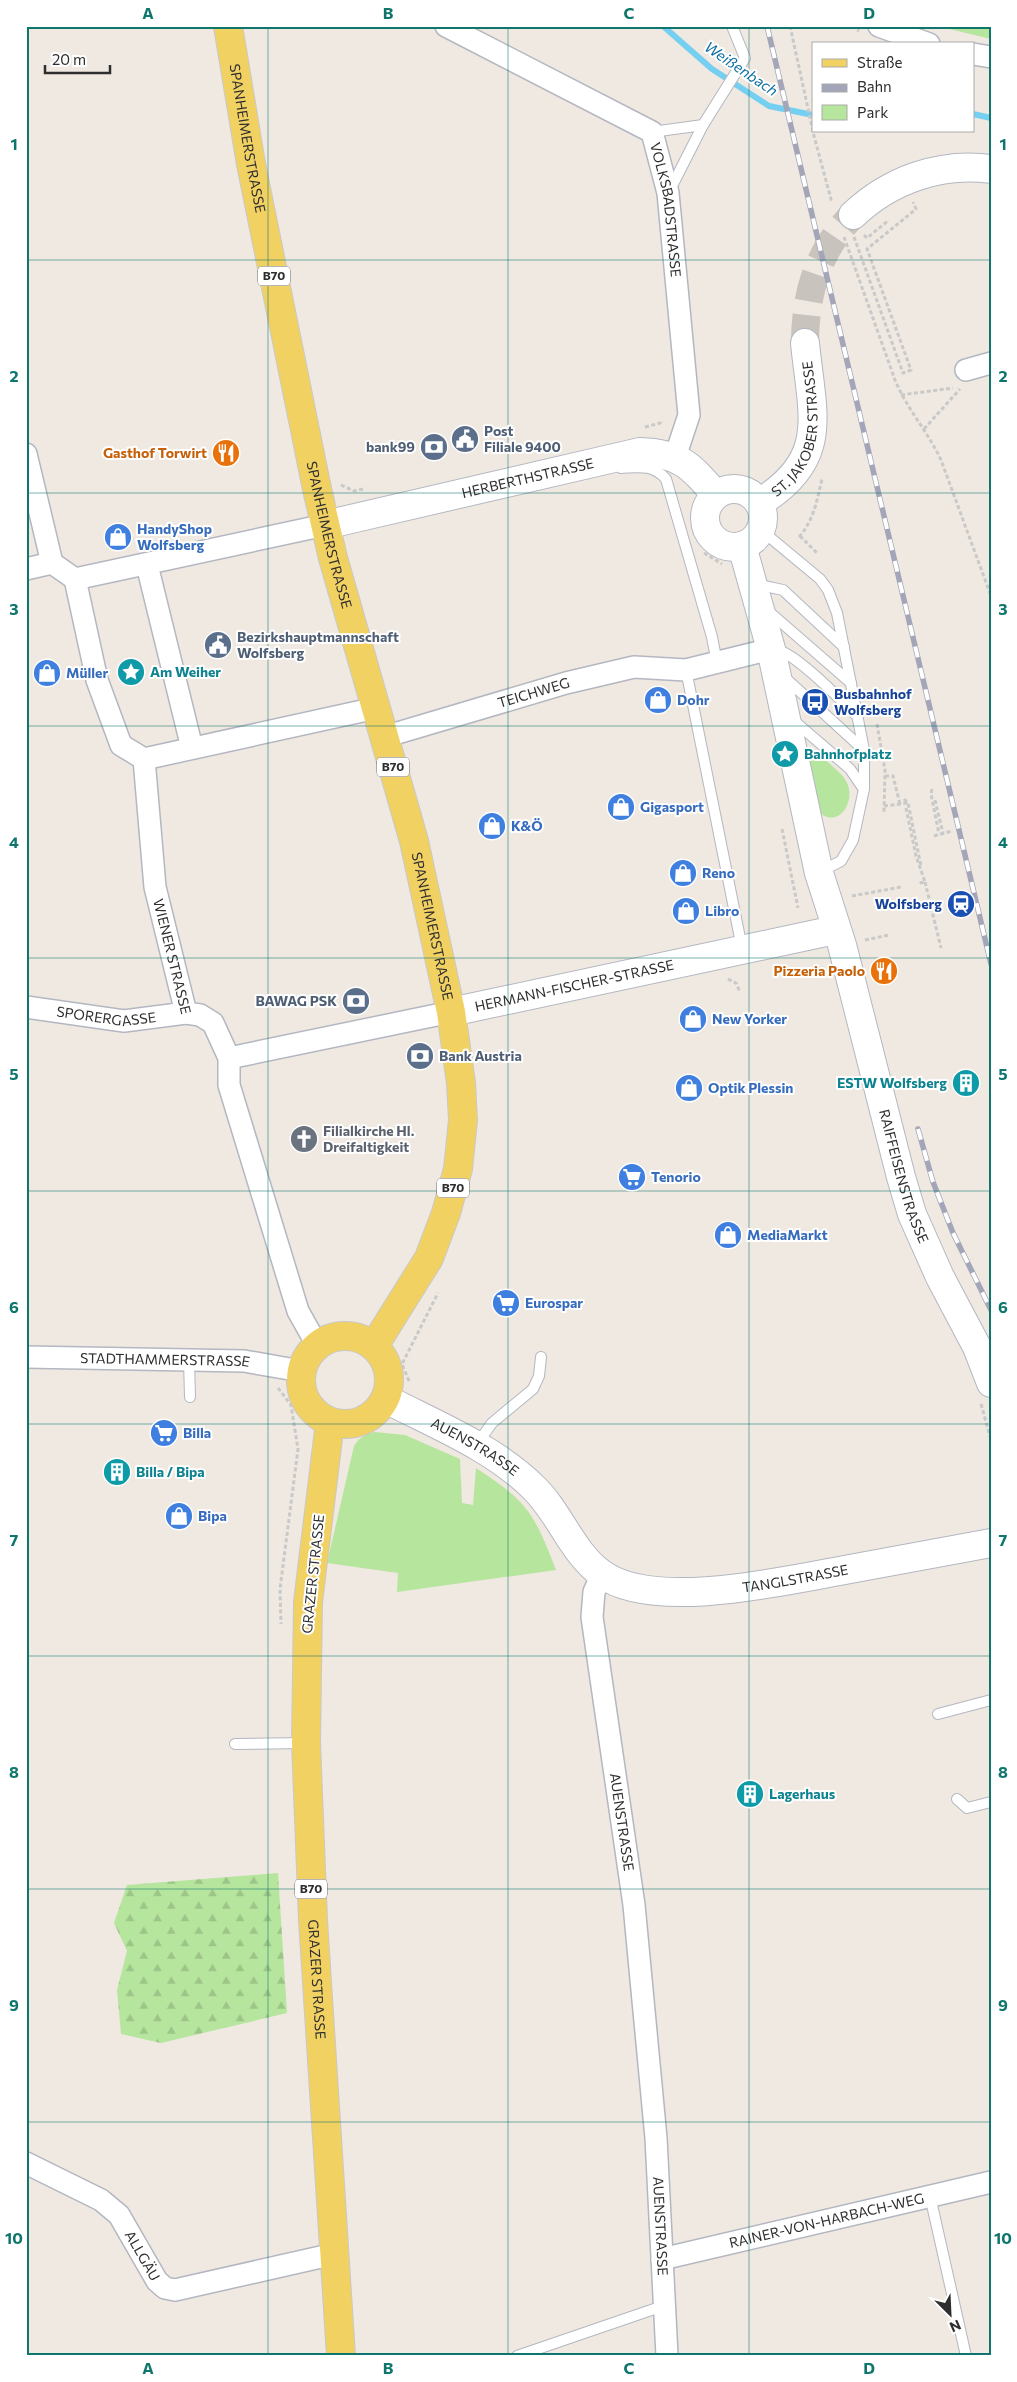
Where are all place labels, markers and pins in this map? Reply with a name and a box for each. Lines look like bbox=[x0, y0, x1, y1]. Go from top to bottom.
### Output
place label: Post Filiale 9400 bbox=[484, 422, 561, 455]
public building icon: Post Filiale 9400 bbox=[450, 424, 480, 454]
bank icon: bank99 bbox=[419, 432, 449, 462]
restaurant icon: Gasthof Torwirt bbox=[211, 438, 241, 468]
place label: bank99 bbox=[366, 438, 415, 455]
place label: Gasthof Torwirt bbox=[103, 444, 207, 461]
place label: HandyShop Wolfsberg bbox=[137, 520, 212, 553]
shop icon: HandyShop Wolfsberg bbox=[103, 522, 133, 552]
place label: Bezirkshauptmannschaft Wolfsberg bbox=[237, 628, 399, 661]
public building icon: Bezirkshauptmannschaft Wolfsberg bbox=[203, 630, 233, 660]
place icon: Am Weiher bbox=[116, 657, 146, 687]
shop icon: Müller bbox=[32, 658, 62, 688]
place label: Am Weiher bbox=[150, 663, 221, 680]
place label: Müller bbox=[66, 664, 108, 681]
shop icon: Dohr bbox=[643, 685, 673, 715]
place label: Busbahnhof Wolfsberg bbox=[834, 685, 912, 718]
bus stop icon: Busbahnhof Wolfsberg bbox=[800, 687, 830, 717]
place label: Dohr bbox=[677, 691, 710, 708]
place icon: Bahnhofplatz bbox=[770, 739, 800, 769]
place label: Bahnhofplatz bbox=[804, 745, 892, 762]
shop icon: Gigasport bbox=[606, 792, 636, 822]
place label: Gigasport bbox=[640, 798, 704, 815]
shop icon: K&Ö bbox=[477, 811, 507, 841]
place label: K&Ö bbox=[511, 817, 543, 834]
shop icon: Reno bbox=[668, 858, 698, 888]
place label: Reno bbox=[702, 864, 735, 881]
station icon: Wolfsberg bbox=[946, 889, 976, 919]
place label: Wolfsberg bbox=[875, 895, 942, 912]
shop icon: Libro bbox=[671, 896, 701, 926]
place label: Libro bbox=[705, 902, 739, 919]
restaurant icon: Pizzeria Paolo bbox=[869, 956, 899, 986]
place label: Pizzeria Paolo bbox=[774, 962, 865, 979]
bank icon: BAWAG PSK bbox=[341, 986, 371, 1016]
place label: BAWAG PSK bbox=[255, 992, 337, 1009]
shop icon: New Yorker bbox=[678, 1004, 708, 1034]
place label: New Yorker bbox=[712, 1010, 787, 1027]
bank icon: Bank Austria bbox=[405, 1041, 435, 1071]
place label: Bank Austria bbox=[439, 1047, 522, 1064]
building icon: ESTW Wolfsberg bbox=[951, 1068, 981, 1098]
shop icon: Optik Plessin bbox=[674, 1073, 704, 1103]
place label: ESTW Wolfsberg bbox=[837, 1074, 947, 1091]
place label: Optik Plessin bbox=[708, 1079, 793, 1096]
place label: Filialkirche Hl. Dreifaltigkeit bbox=[323, 1122, 415, 1155]
church icon: Filialkirche Hl. Dreifaltigkeit bbox=[289, 1124, 319, 1154]
supermarket icon: Tenorio bbox=[617, 1162, 647, 1192]
place label: Tenorio bbox=[651, 1168, 701, 1185]
shop icon: MediaMarkt bbox=[713, 1220, 743, 1250]
place label: MediaMarkt bbox=[747, 1226, 828, 1243]
supermarket icon: Eurospar bbox=[491, 1288, 521, 1318]
place label: Eurospar bbox=[525, 1294, 583, 1311]
supermarket icon: Billa bbox=[149, 1418, 179, 1448]
place label: Billa bbox=[183, 1424, 211, 1441]
building icon: Billa / Bipa bbox=[102, 1457, 132, 1487]
place label: Billa / Bipa bbox=[136, 1463, 205, 1480]
shop icon: Bipa bbox=[164, 1501, 194, 1531]
place label: Bipa bbox=[198, 1507, 227, 1524]
building icon: Lagerhaus bbox=[735, 1779, 765, 1809]
place label: Lagerhaus bbox=[769, 1785, 836, 1802]

